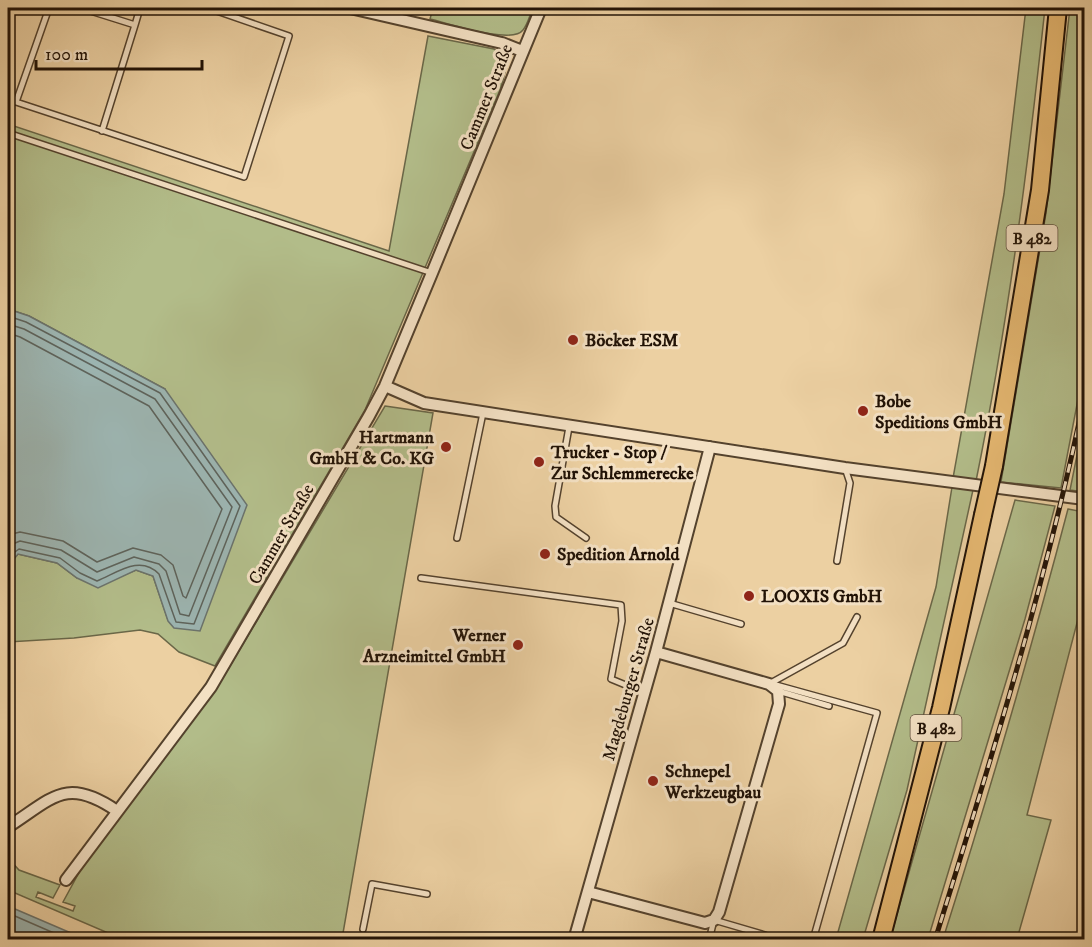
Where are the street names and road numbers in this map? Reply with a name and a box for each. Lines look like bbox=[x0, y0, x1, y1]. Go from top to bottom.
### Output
street label: Cammer Straße bbox=[456, 41, 518, 154]
road number: B 482 bbox=[1006, 225, 1058, 251]
street label: Cammer Straße bbox=[244, 480, 320, 589]
street label: Magdeburger Straße bbox=[598, 615, 660, 763]
road number: B 482 bbox=[910, 715, 962, 741]

